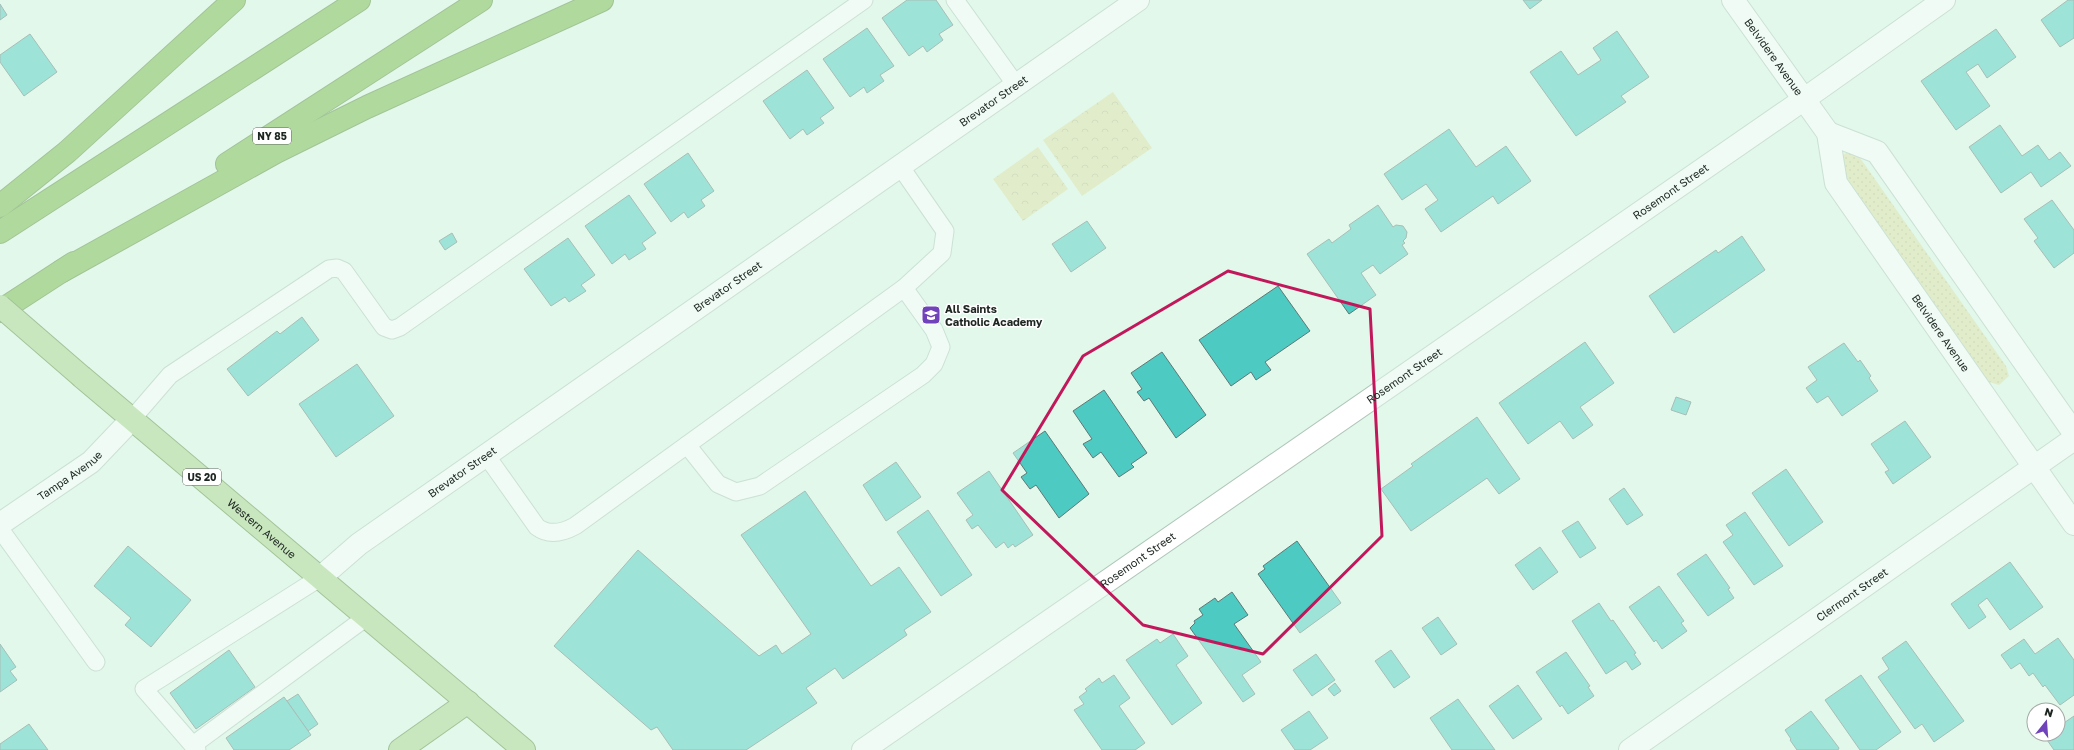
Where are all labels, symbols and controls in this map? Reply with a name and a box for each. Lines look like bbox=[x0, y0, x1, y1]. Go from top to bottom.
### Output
street label: Belvidere Avenue bbox=[1742, 16, 1806, 98]
street label: Brevator Street bbox=[956, 72, 1030, 129]
road number: NY 85 bbox=[253, 128, 291, 144]
street label: Rosemont Street bbox=[1630, 160, 1711, 222]
street label: Brevator Street bbox=[691, 258, 764, 314]
street label: Belvidere Avenue bbox=[1910, 291, 1973, 374]
place label: All Saints Catholic Academy bbox=[945, 302, 1043, 328]
school or university icon: All Saints Catholic Academy bbox=[920, 304, 942, 326]
street label: Rosemont Street bbox=[1364, 345, 1444, 406]
street label: Brevator Street bbox=[425, 443, 498, 500]
street label: Tampa Avenue bbox=[35, 448, 104, 503]
road number: US 20 bbox=[183, 469, 221, 485]
street label: Western Avenue bbox=[225, 496, 299, 561]
street label: Rosemont Street bbox=[1097, 529, 1178, 590]
street label: Clermont Street bbox=[1813, 565, 1890, 624]
north arrow bbox=[2026, 702, 2066, 742]
text: N bbox=[2043, 705, 2055, 719]

